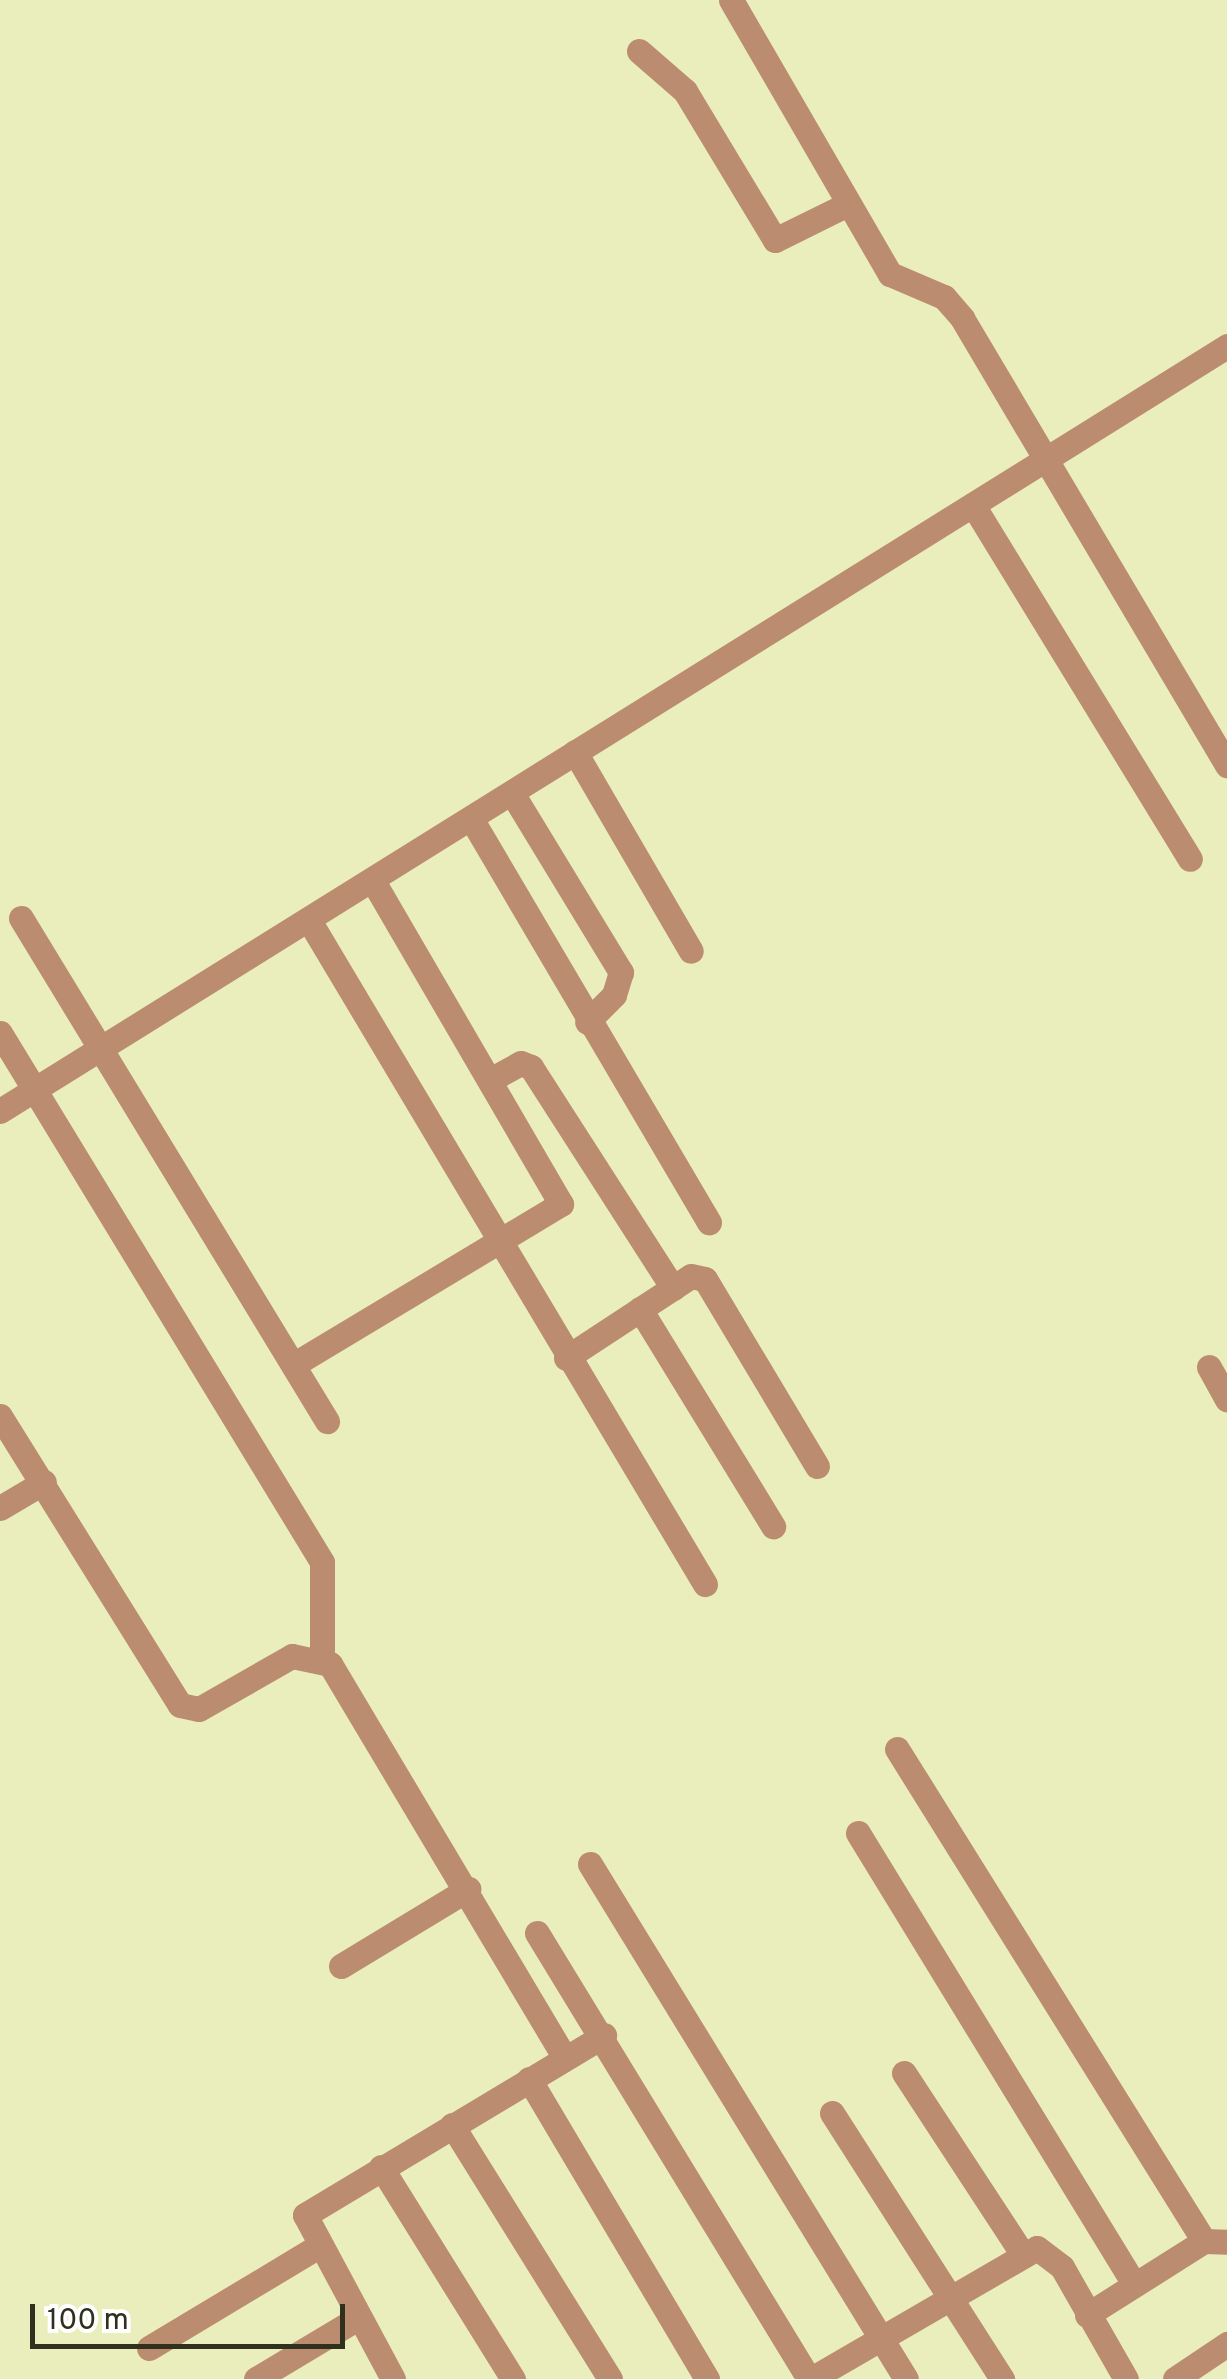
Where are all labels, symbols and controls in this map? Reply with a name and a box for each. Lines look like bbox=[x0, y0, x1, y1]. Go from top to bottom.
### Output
scale bar bbox=[35, 2284, 350, 2346]
text: 100 m bbox=[47, 2303, 129, 2340]

